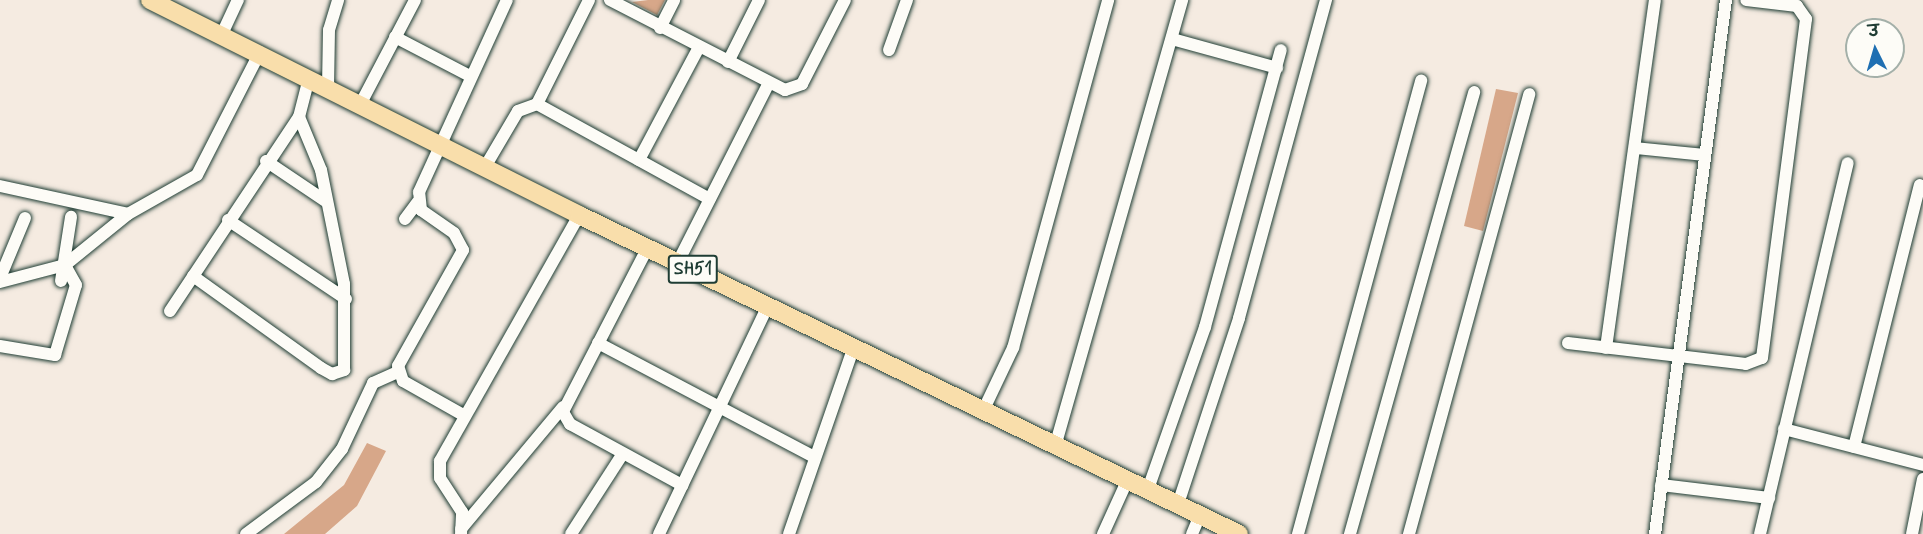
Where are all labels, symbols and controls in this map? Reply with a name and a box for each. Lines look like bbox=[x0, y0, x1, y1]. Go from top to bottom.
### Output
north arrow bbox=[1845, 18, 1905, 78]
text: उ bbox=[1867, 21, 1880, 42]
road number: SH51 bbox=[668, 254, 718, 284]

